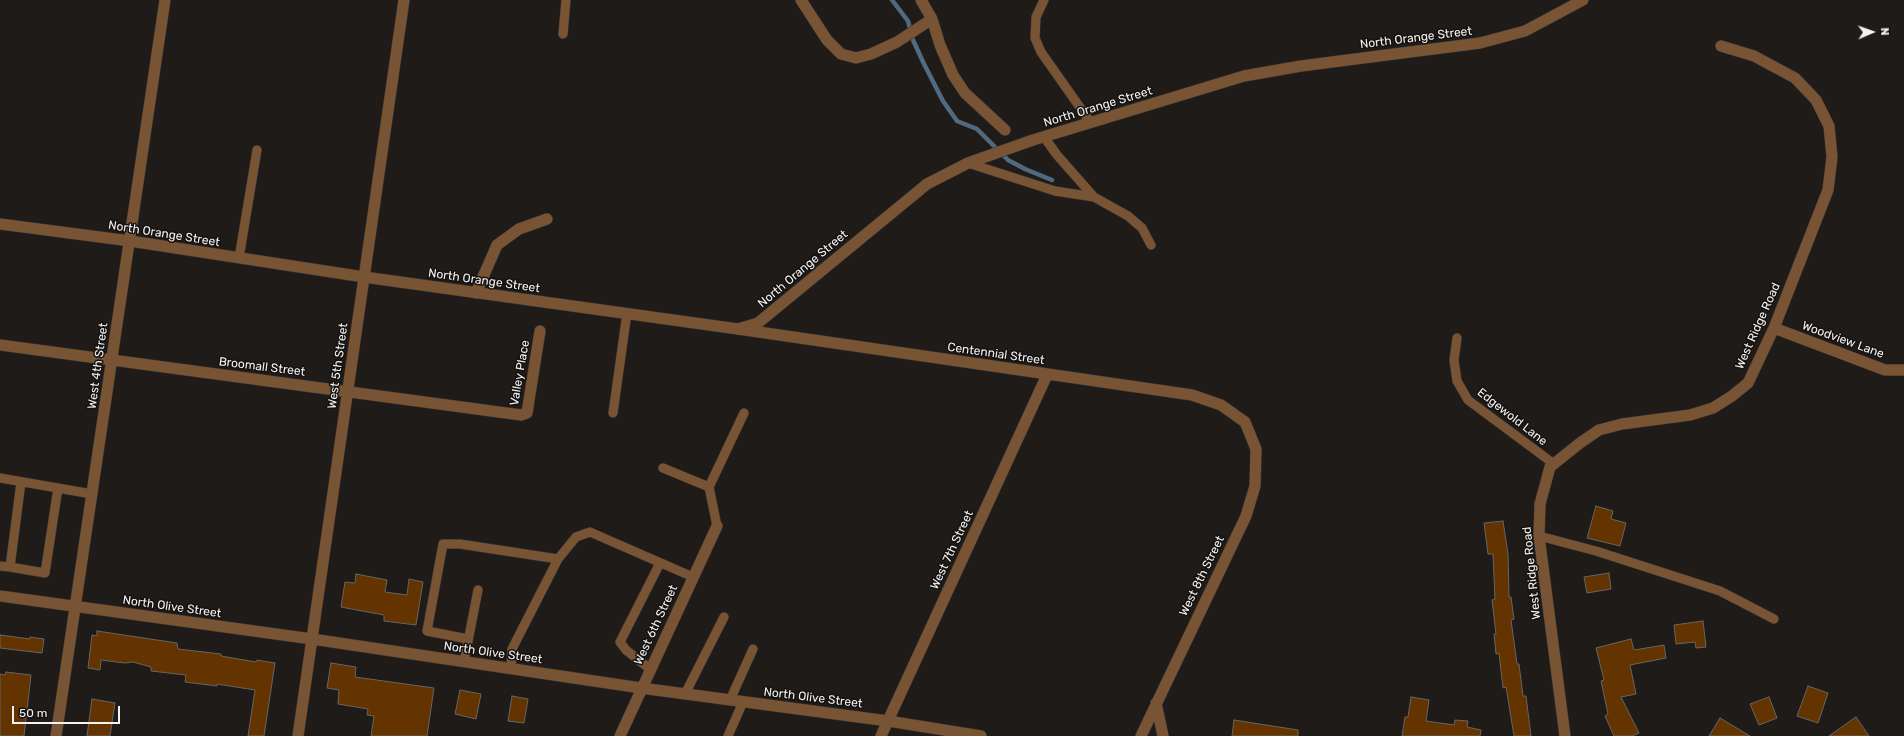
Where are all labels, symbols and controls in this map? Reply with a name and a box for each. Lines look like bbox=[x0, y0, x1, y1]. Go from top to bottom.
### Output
north arrow bbox=[1852, 12, 1892, 52]
street label: North Orange Street bbox=[1359, 24, 1473, 52]
text: N bbox=[1878, 27, 1891, 36]
street label: North Orange Street bbox=[1042, 84, 1154, 130]
street label: North Orange Street bbox=[107, 218, 221, 250]
street label: North Orange Street bbox=[755, 227, 851, 311]
street label: North Orange Street bbox=[427, 266, 541, 296]
street label: West Ridge Road bbox=[1733, 281, 1783, 371]
street label: Woodview Lane bbox=[1800, 318, 1886, 362]
street label: West 4th Street bbox=[85, 322, 111, 410]
street label: West 5th Street bbox=[325, 322, 351, 410]
street label: Valley Place bbox=[507, 339, 533, 407]
street label: Centennial Street bbox=[947, 340, 1045, 368]
street label: Broomall Street bbox=[218, 355, 306, 379]
street label: Edgewold Lane bbox=[1474, 385, 1550, 449]
street label: West 7th Street bbox=[927, 508, 977, 592]
street label: West Ridge Road bbox=[1520, 526, 1544, 620]
street label: West 8th Street bbox=[1176, 534, 1228, 618]
street label: West 6th Street bbox=[631, 583, 681, 667]
street label: North Olive Street bbox=[122, 593, 222, 621]
street label: North Olive Street bbox=[443, 639, 543, 667]
street label: North Olive Street bbox=[763, 685, 863, 711]
scale bar bbox=[14, 698, 122, 724]
text: 50 m bbox=[19, 706, 47, 720]

